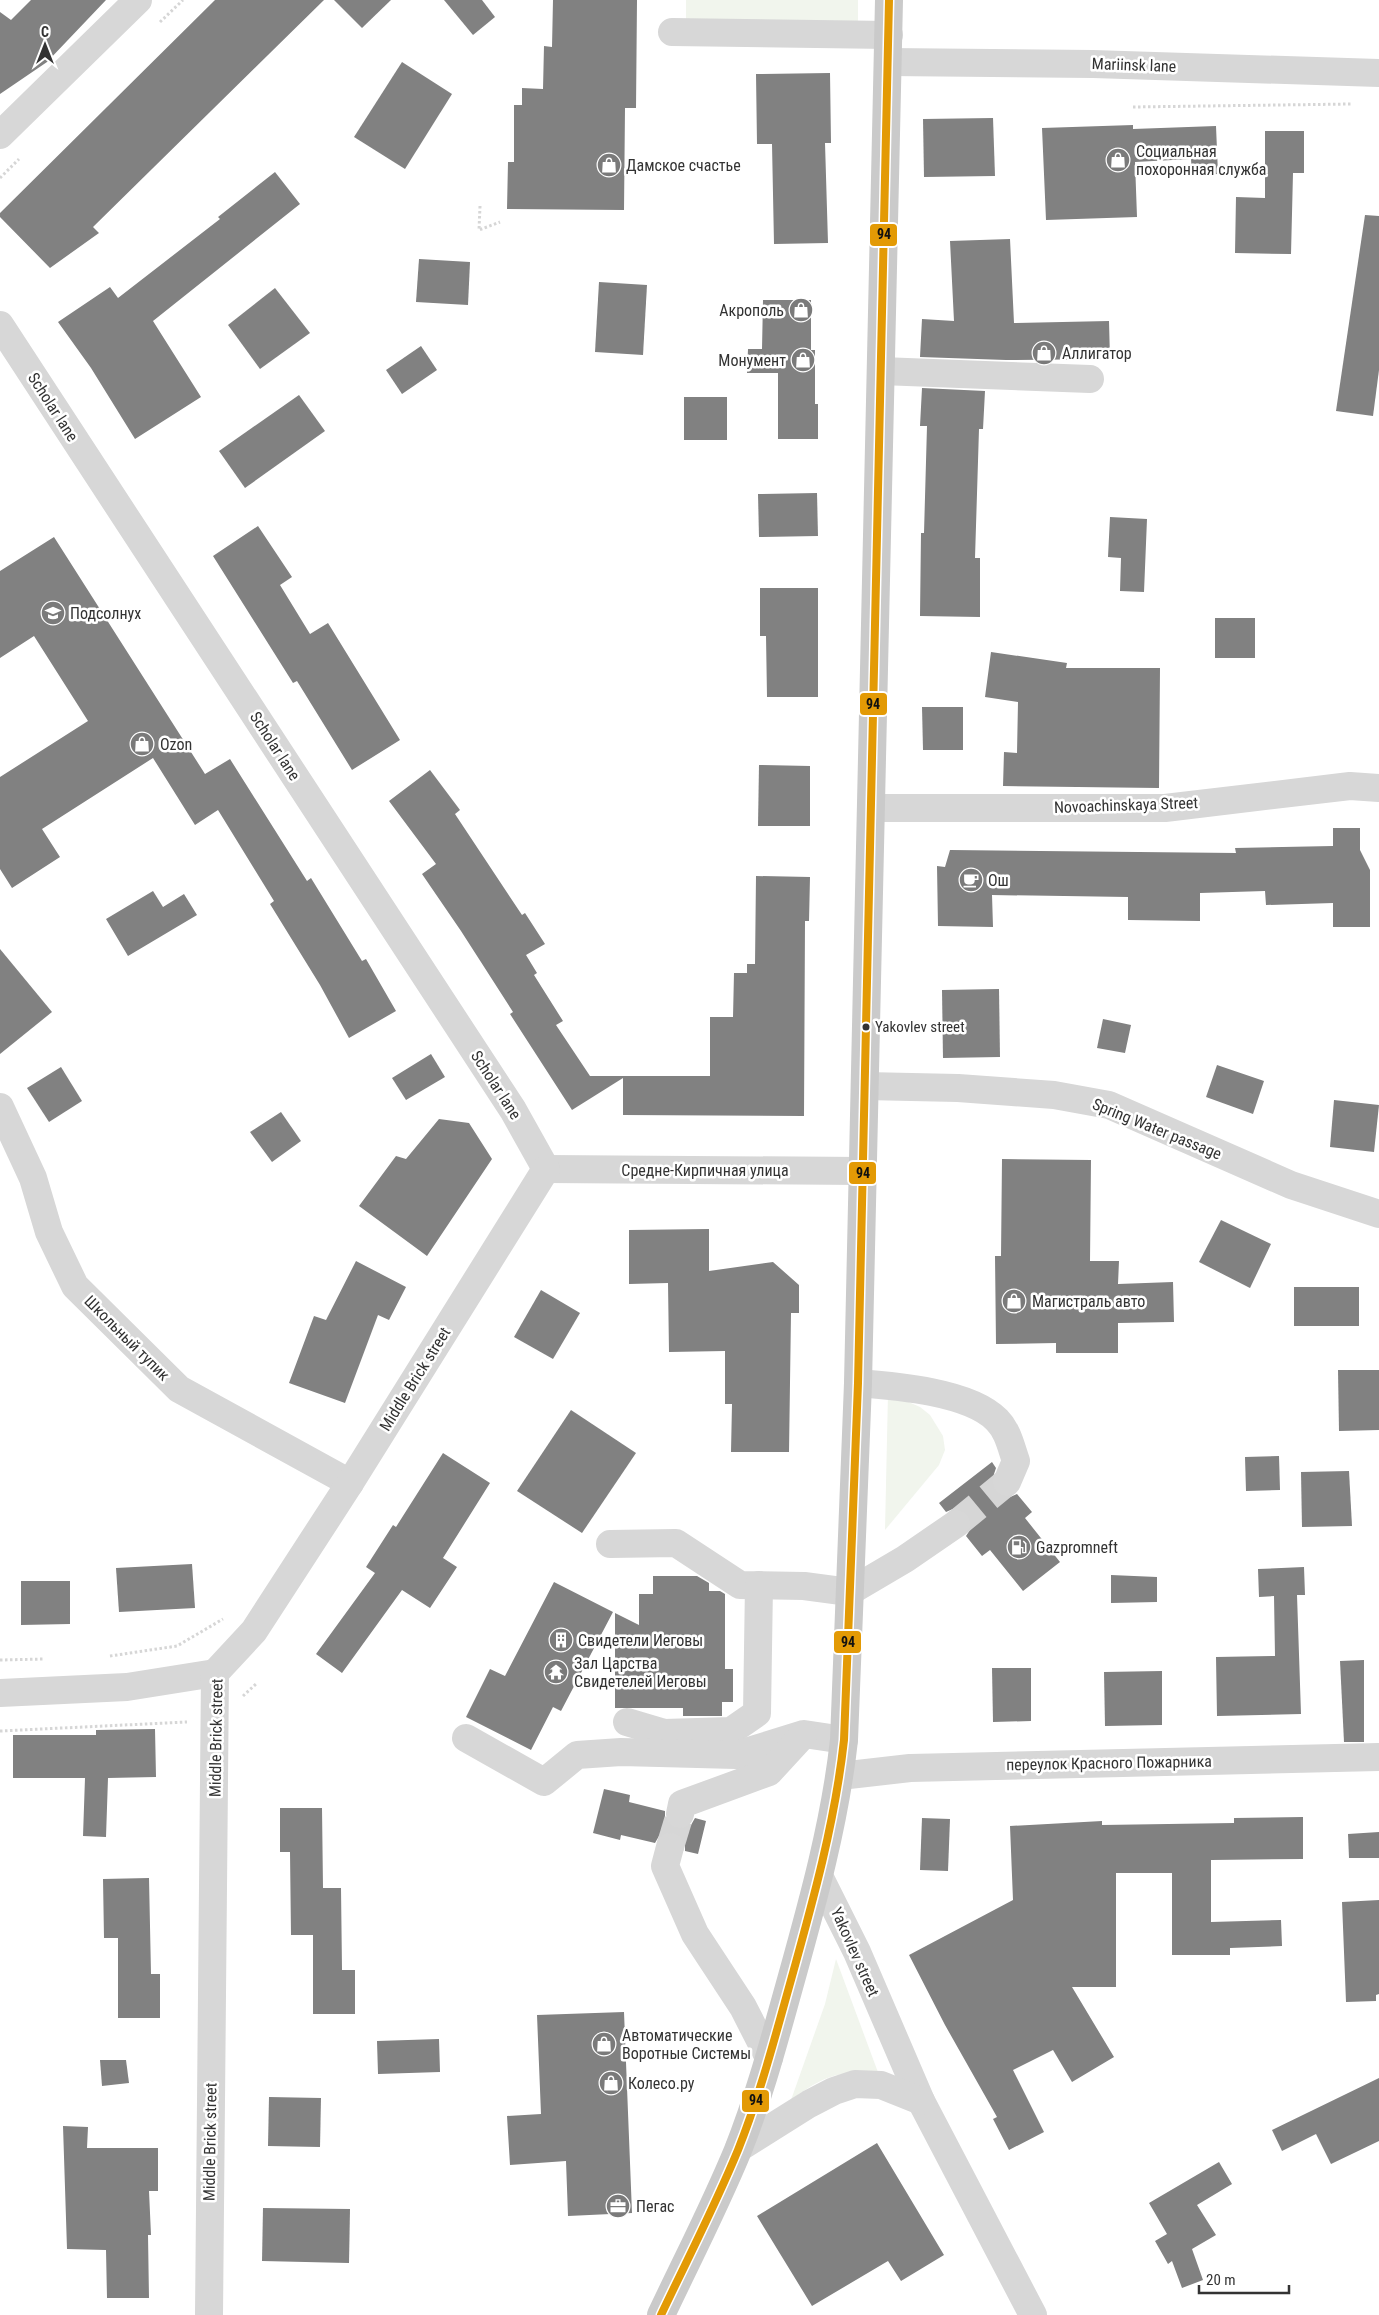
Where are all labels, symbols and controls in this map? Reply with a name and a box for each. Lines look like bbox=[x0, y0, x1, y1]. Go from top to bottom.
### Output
north arrow bbox=[20, 20, 70, 70]
text: С bbox=[41, 24, 49, 40]
street label: Mariinsk lane bbox=[1091, 54, 1177, 76]
place label: Социальная похоронная служба bbox=[1136, 142, 1266, 179]
shop icon: Социальная похоронная служба bbox=[1105, 147, 1131, 173]
shop icon: Дамское счастье bbox=[596, 152, 622, 178]
place label: Дамское счастье bbox=[626, 156, 741, 175]
line badge: 94 bbox=[869, 223, 898, 247]
text: 94 bbox=[877, 226, 891, 242]
shop icon: Акрополь bbox=[788, 297, 814, 323]
place label: Акрополь bbox=[719, 301, 784, 320]
shop icon: Аллигатор bbox=[1031, 340, 1057, 366]
place label: Аллигатор bbox=[1062, 344, 1132, 363]
shop icon: Монумент bbox=[790, 347, 816, 373]
place label: Монумент bbox=[718, 351, 786, 370]
street label: Scholar lane bbox=[24, 369, 82, 445]
school or university icon: Подсолнух bbox=[40, 600, 66, 626]
place label: Подсолнух bbox=[70, 604, 141, 623]
line badge: 94 bbox=[859, 692, 888, 716]
text: 94 bbox=[866, 696, 880, 712]
street label: Scholar lane bbox=[246, 708, 304, 784]
shop icon: Ozon bbox=[129, 731, 155, 757]
place label: Ozon bbox=[160, 735, 192, 754]
street label: Novoachinskaya Street bbox=[1054, 793, 1199, 817]
cafe icon: Ош bbox=[958, 867, 984, 893]
place label: Ош bbox=[988, 871, 1009, 890]
place label: Yakovlev street bbox=[875, 1018, 965, 1036]
marker: Yakovlev street bbox=[861, 1022, 871, 1032]
street label: Scholar lane bbox=[467, 1047, 525, 1123]
street label: Spring Water passage bbox=[1090, 1094, 1224, 1164]
street label: Средне-Кирпичная улица bbox=[621, 1161, 789, 1180]
line badge: 94 bbox=[848, 1161, 877, 1185]
text: 94 bbox=[856, 1165, 870, 1181]
shop icon: Магистраль авто bbox=[1001, 1288, 1027, 1314]
street label: Школьный тупик bbox=[80, 1291, 174, 1385]
place label: Магистраль авто bbox=[1032, 1292, 1145, 1311]
street label: Middle Brick street bbox=[376, 1323, 455, 1434]
fuel station icon: Gazpromneft bbox=[1006, 1534, 1032, 1560]
place label: Gazpromneft bbox=[1036, 1538, 1118, 1557]
building icon: Свидетели Иеговы bbox=[548, 1627, 574, 1653]
line badge: 94 bbox=[833, 1630, 862, 1654]
place label: Свидетели Иеговы bbox=[578, 1631, 703, 1650]
text: 94 bbox=[841, 1634, 855, 1650]
place label: Зал Царства Свидетелей Иеговы bbox=[574, 1654, 707, 1691]
temple icon: Зал Царства Свидетелей Иеговы bbox=[543, 1659, 569, 1685]
street label: Middle Brick street bbox=[205, 1678, 227, 1797]
street label: переулок Красного Пожарника bbox=[1006, 1752, 1212, 1774]
street label: Yakovlev street bbox=[827, 1904, 883, 2000]
place label: Автоматические Воротные Системы bbox=[622, 2026, 751, 2063]
shop icon: Автоматические Воротные Системы bbox=[591, 2031, 617, 2057]
shop icon: Колесо.ру bbox=[598, 2070, 624, 2096]
place label: Колесо.ру bbox=[628, 2074, 695, 2093]
street label: Middle Brick street bbox=[199, 2082, 221, 2201]
line badge: 94 bbox=[741, 2089, 770, 2113]
text: 94 bbox=[749, 2092, 763, 2108]
office icon: Пегас bbox=[605, 2193, 631, 2219]
place label: Пегас bbox=[636, 2197, 674, 2216]
scale bar bbox=[1199, 2262, 1289, 2294]
text: 20 m bbox=[1206, 2271, 1236, 2289]

